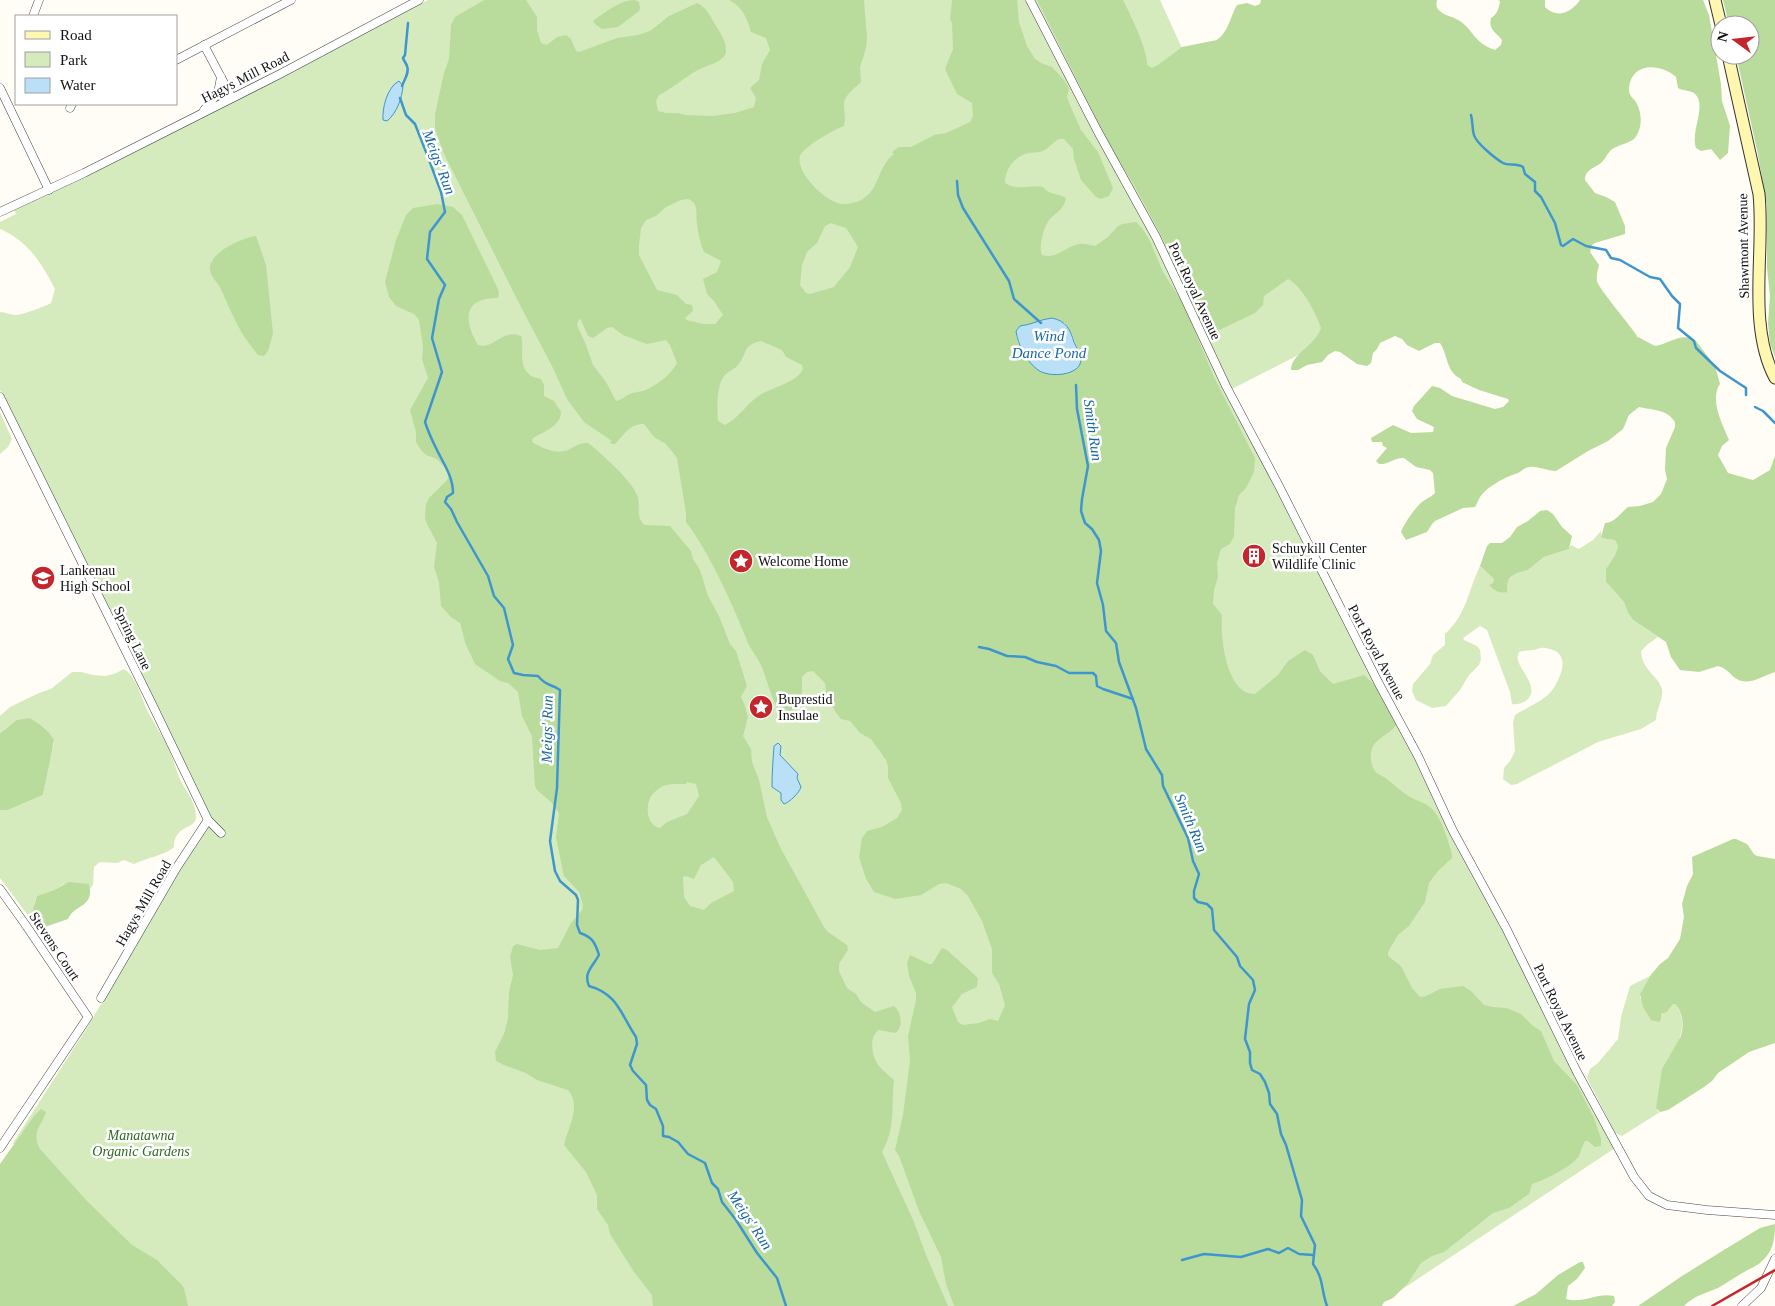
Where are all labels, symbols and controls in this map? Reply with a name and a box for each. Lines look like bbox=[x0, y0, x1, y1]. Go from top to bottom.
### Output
legend bbox=[15, 15, 178, 105]
north arrow bbox=[1710, 15, 1760, 65]
text: Road bbox=[60, 27, 92, 43]
text: N bbox=[1714, 30, 1731, 44]
street label: Hagys Mill Road bbox=[199, 49, 292, 106]
text: Park bbox=[60, 52, 88, 68]
text: Water bbox=[60, 77, 95, 93]
water label: Meigs' Run bbox=[419, 127, 459, 197]
street label: Shawmont Avenue bbox=[1735, 193, 1752, 299]
street label: Port Royal Avenue bbox=[1165, 240, 1224, 342]
water label: Wind Dance Pond bbox=[1011, 328, 1087, 361]
water label: Smith Run bbox=[1081, 398, 1105, 462]
place label: Schuykill Center Wildlife Clinic bbox=[1272, 541, 1367, 572]
building icon: Schuykill Center Wildlife Clinic bbox=[1241, 543, 1267, 569]
place icon: Welcome Home bbox=[728, 548, 754, 574]
place label: Welcome Home bbox=[758, 554, 848, 569]
place label: Lankenau High School bbox=[60, 563, 131, 594]
school or university icon: Lankenau High School bbox=[30, 565, 56, 591]
street label: Port Royal Avenue bbox=[1345, 602, 1408, 702]
street label: Spring Lane bbox=[111, 604, 154, 672]
place label: Buprestid Insulae bbox=[778, 692, 832, 723]
place icon: Buprestid Insulae bbox=[748, 694, 774, 720]
water label: Meigs' Run bbox=[538, 695, 556, 764]
water label: Smith Run bbox=[1172, 791, 1210, 855]
street label: Hagys Mill Road bbox=[113, 858, 174, 949]
street label: Stevens Court bbox=[26, 909, 83, 983]
street label: Port Royal Avenue bbox=[1531, 962, 1590, 1063]
park label: Manatawna Organic Gardens bbox=[92, 1128, 190, 1159]
water label: Meigs' Run bbox=[724, 1187, 776, 1253]

